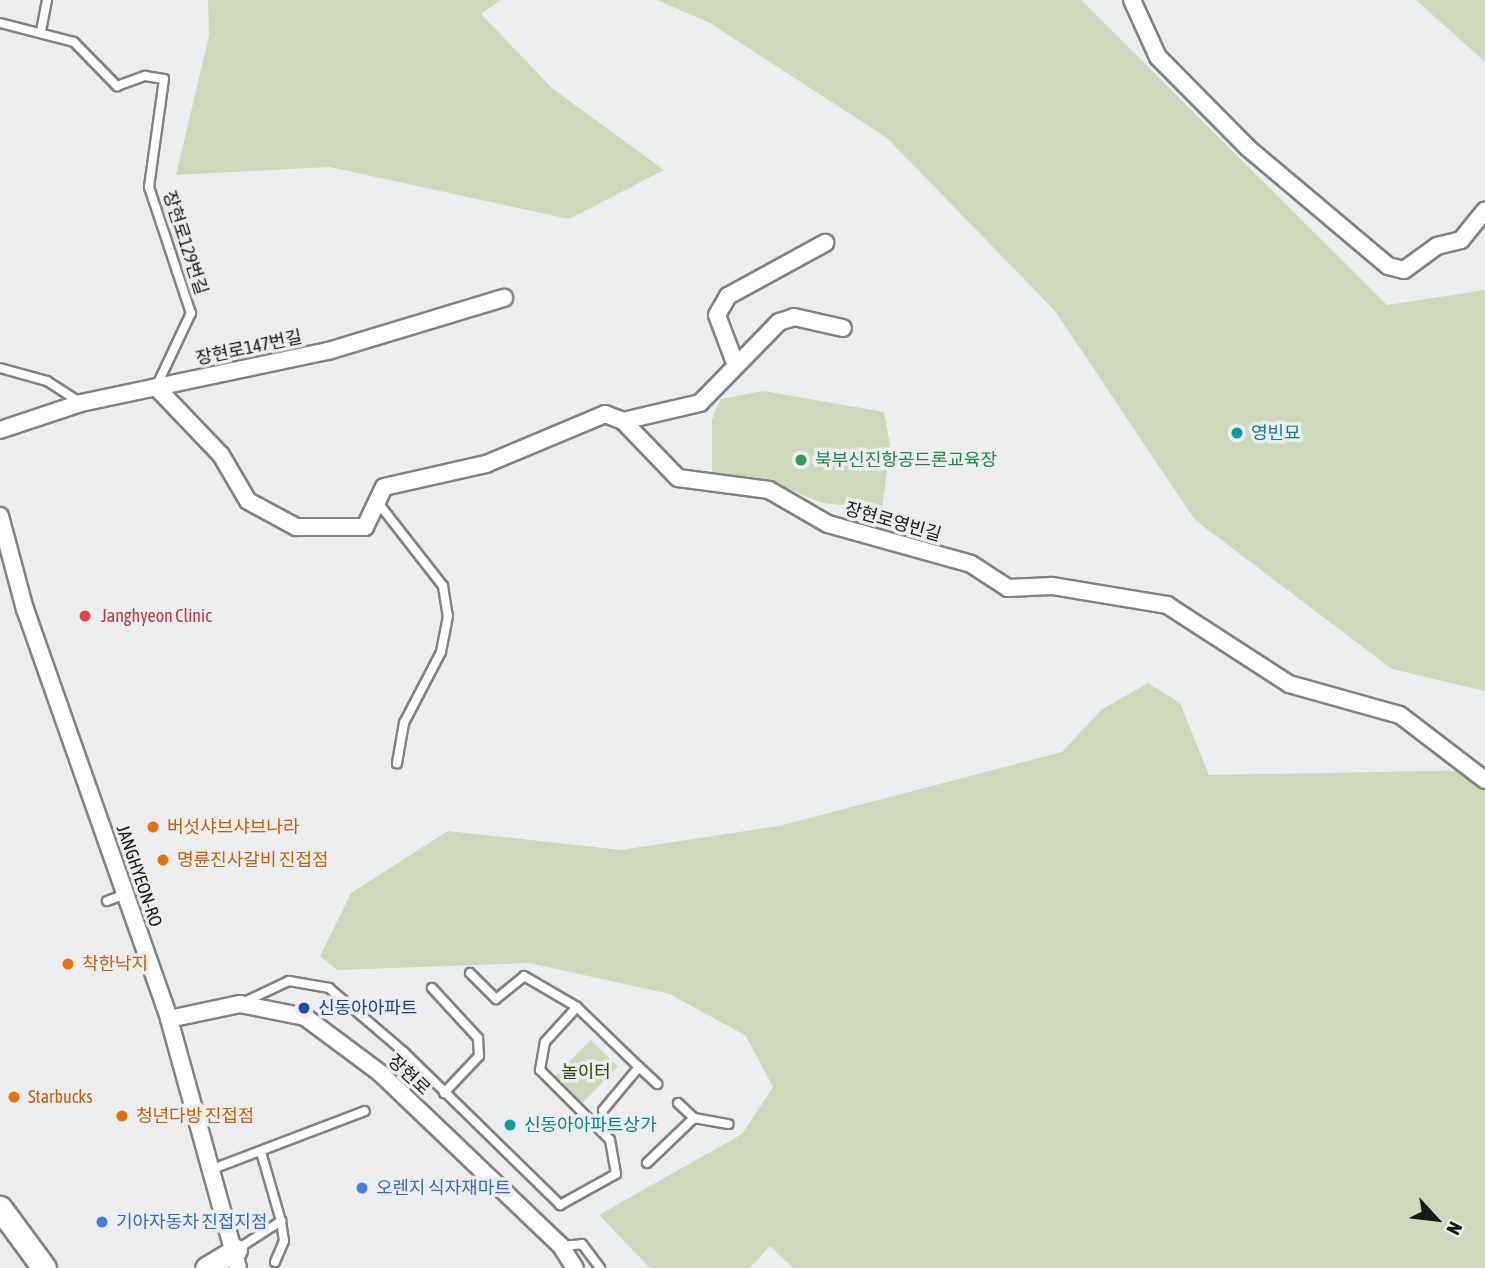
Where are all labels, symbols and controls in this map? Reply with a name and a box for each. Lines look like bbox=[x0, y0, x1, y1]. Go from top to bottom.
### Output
street label: 장현로129번길 bbox=[158, 188, 212, 298]
street label: 장현로147번길 bbox=[194, 326, 304, 370]
place label: 영빈묘 bbox=[1251, 422, 1301, 444]
marker: 영빈묘 bbox=[1229, 425, 1245, 441]
place label: 북부신진항공드론교육장 bbox=[815, 449, 997, 471]
marker: 북부신진항공드론교육장 bbox=[793, 452, 809, 468]
street label: 장현로영빈길 bbox=[842, 498, 944, 546]
place label: Janghyeon Clinic bbox=[101, 605, 212, 627]
marker: Janghyeon Clinic bbox=[75, 606, 95, 626]
place label: 버섯샤브샤브나라 bbox=[167, 816, 299, 838]
marker: 버섯샤브샤브나라 bbox=[145, 819, 161, 835]
street label: JANGHYEON-RO bbox=[112, 822, 166, 930]
place label: 명륜진사갈비 진접점 bbox=[177, 849, 329, 871]
marker: 명륜진사갈비 진접점 bbox=[155, 852, 171, 868]
place label: 착한낙지 bbox=[82, 953, 148, 975]
marker: 착한낙지 bbox=[60, 956, 76, 972]
place label: 신동아아파트 bbox=[318, 997, 417, 1019]
marker: 신동아아파트 bbox=[296, 1000, 312, 1016]
street label: 장현로 bbox=[383, 1050, 435, 1100]
park label: 놀이터 bbox=[561, 1061, 611, 1083]
place label: Starbucks bbox=[28, 1086, 93, 1108]
marker: Starbucks bbox=[6, 1089, 22, 1105]
place label: 청년다방 진접점 bbox=[136, 1105, 254, 1127]
marker: 청년다방 진접점 bbox=[114, 1108, 130, 1124]
place label: 신동아아파트상가 bbox=[524, 1114, 656, 1136]
marker: 신동아아파트상가 bbox=[502, 1117, 518, 1133]
place label: 오렌지 식자재마트 bbox=[376, 1177, 511, 1199]
marker: 오렌지 식자재마트 bbox=[354, 1180, 370, 1196]
north arrow bbox=[1401, 1184, 1471, 1254]
place label: 기아자동차 진접지점 bbox=[116, 1211, 268, 1233]
marker: 기아자동차 진접지점 bbox=[94, 1214, 110, 1230]
text: N bbox=[1442, 1219, 1467, 1239]

